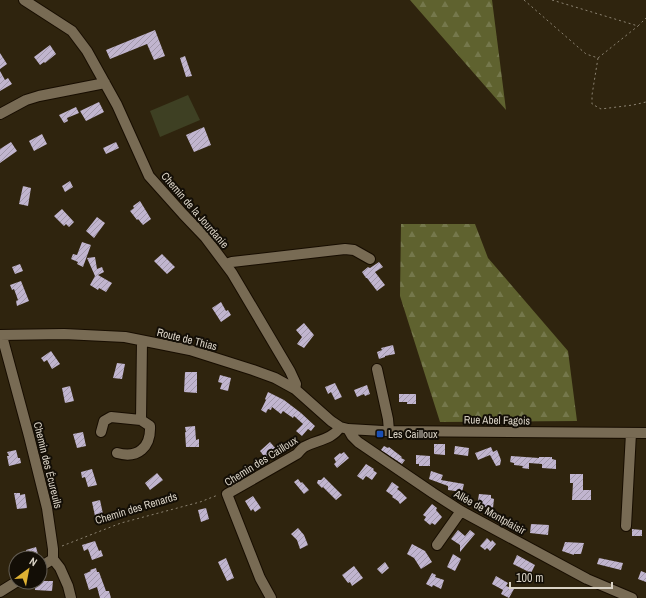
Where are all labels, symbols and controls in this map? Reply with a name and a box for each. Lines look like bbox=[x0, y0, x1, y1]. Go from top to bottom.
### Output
street label: Chemin de la Jourdanie bbox=[158, 169, 232, 251]
street label: Route de Thias bbox=[155, 325, 219, 353]
street label: Rue Abel Fagois bbox=[464, 412, 531, 428]
street label: Chemin des Écureuils bbox=[30, 420, 66, 510]
place label: Les Cailloux bbox=[388, 427, 438, 441]
marker: Les Cailloux bbox=[375, 429, 385, 439]
street label: Chemin des Cailloux bbox=[222, 433, 301, 489]
street label: Allée de Montplaisir bbox=[451, 486, 528, 537]
street label: Chemin des Renards bbox=[93, 489, 179, 527]
north arrow bbox=[8, 550, 48, 590]
text: N bbox=[27, 554, 40, 569]
scale bar bbox=[510, 564, 612, 590]
text: 100 m bbox=[516, 570, 543, 586]

